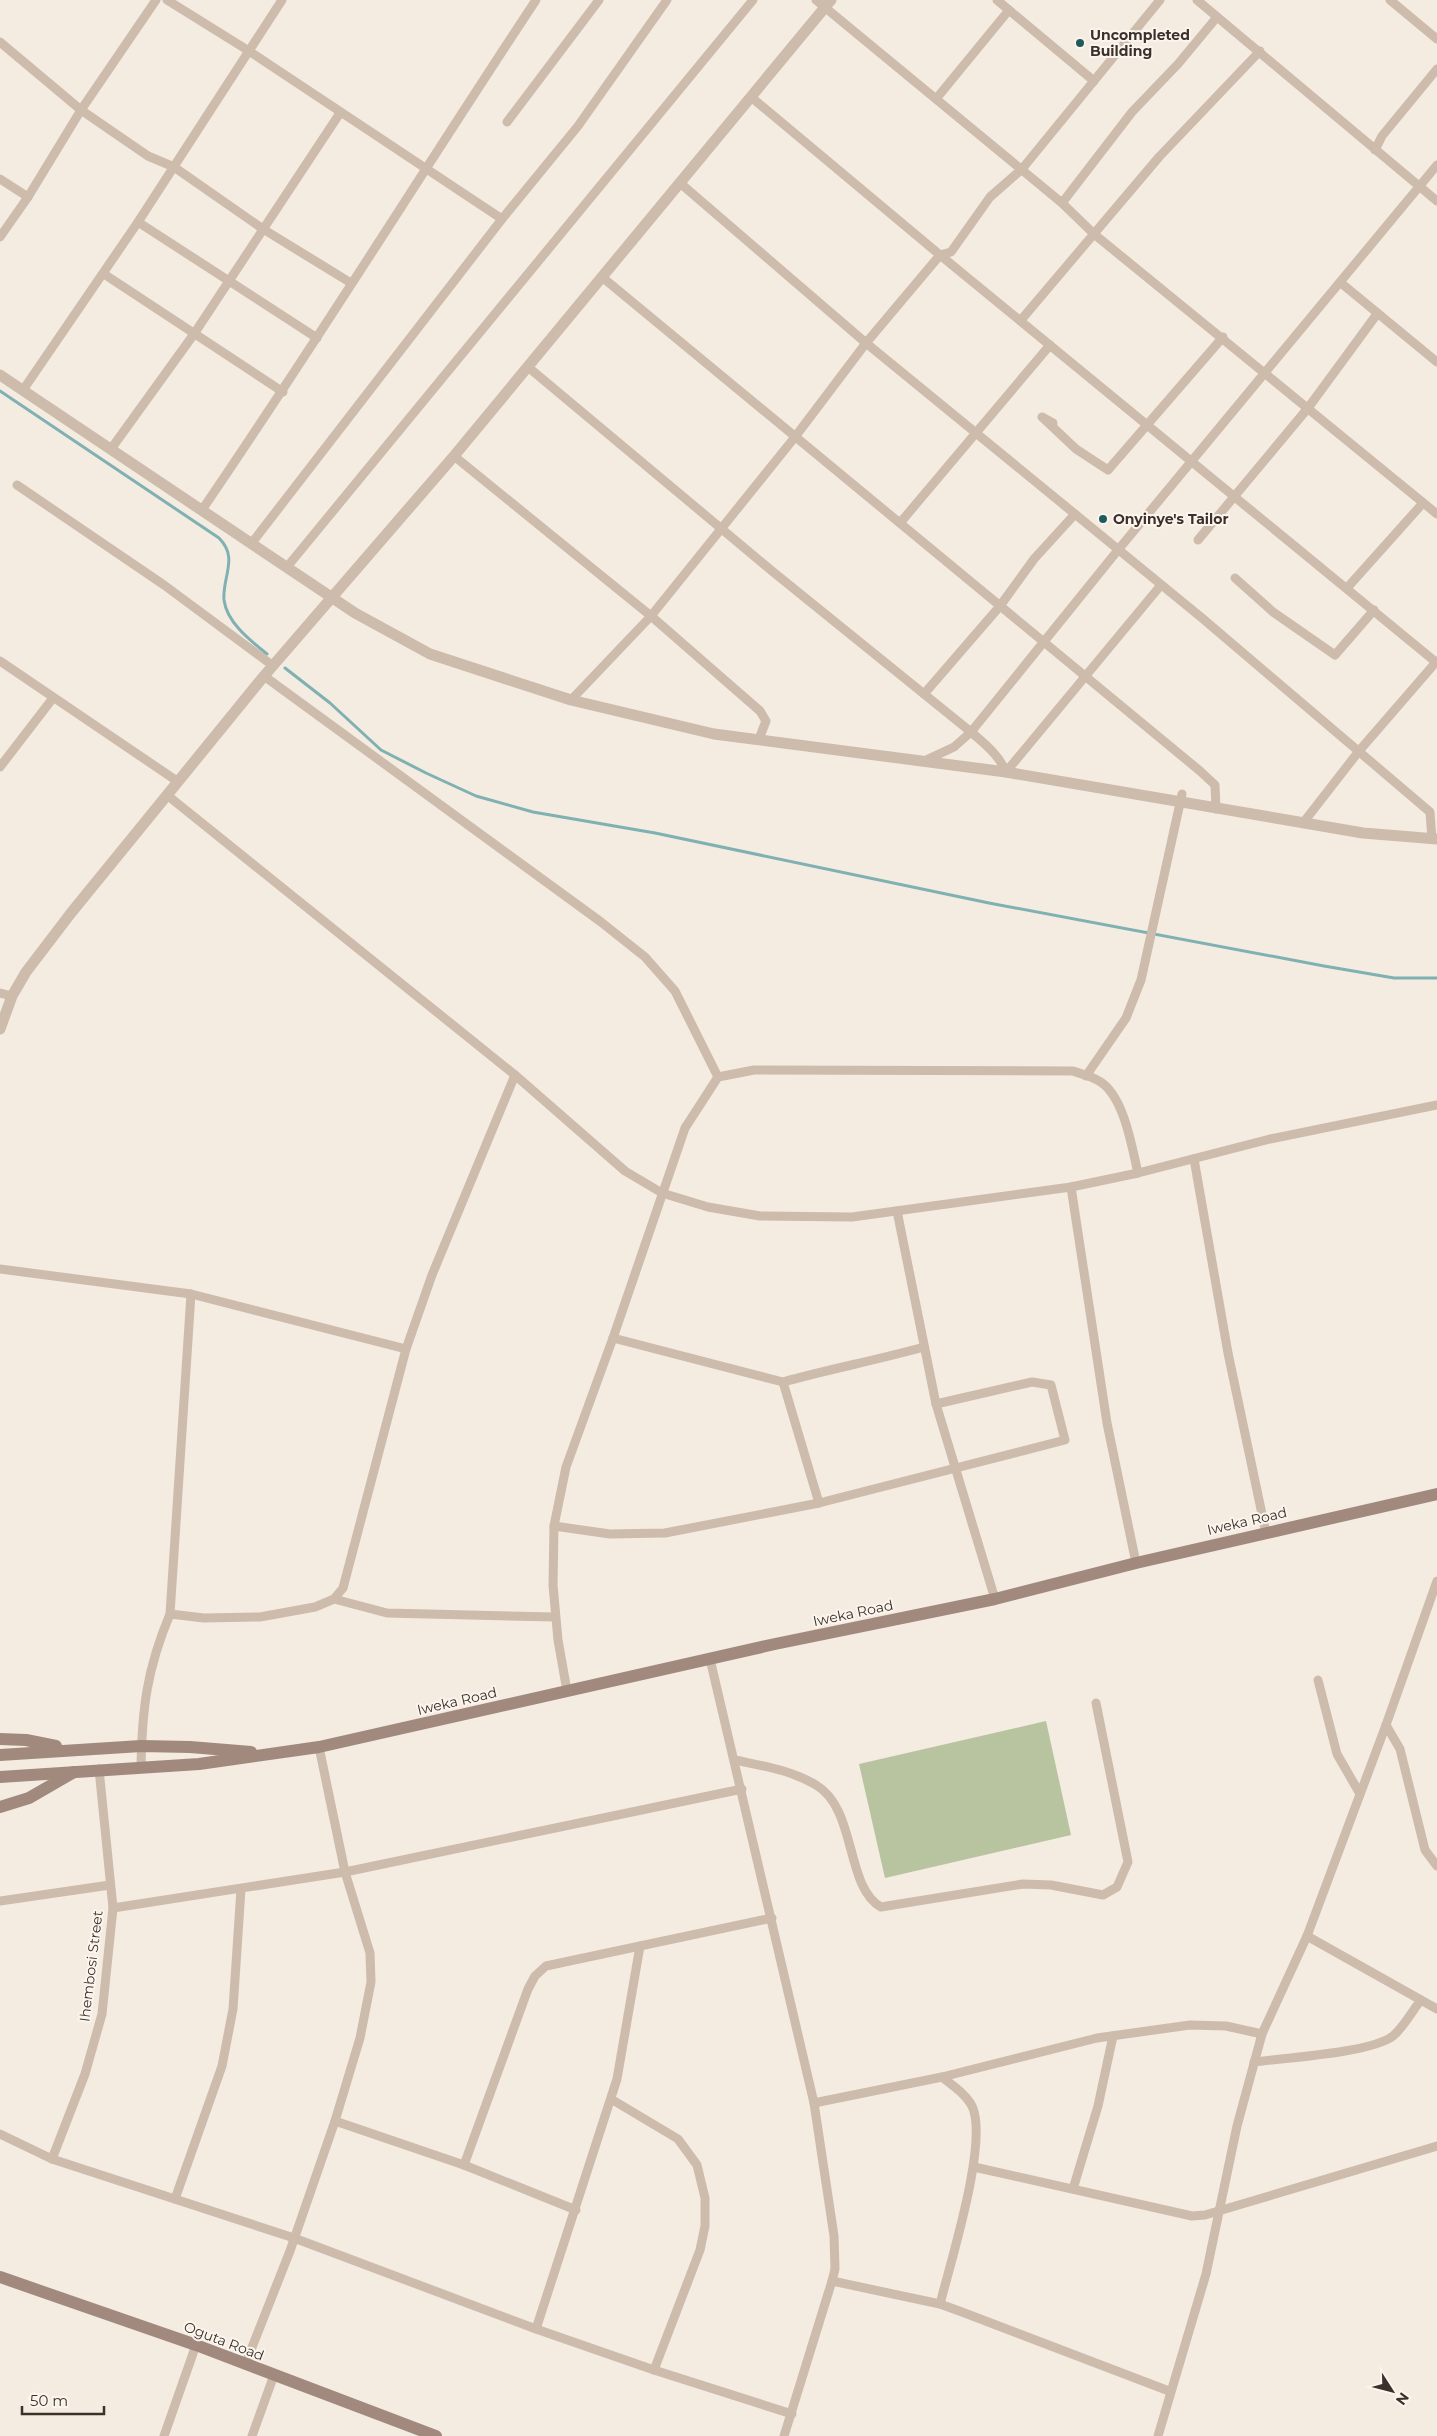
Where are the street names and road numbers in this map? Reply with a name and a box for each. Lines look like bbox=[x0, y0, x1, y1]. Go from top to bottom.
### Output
street label: Iweka Road bbox=[1205, 1503, 1289, 1539]
street label: Iweka Road bbox=[811, 1596, 895, 1630]
street label: Iweka Road bbox=[415, 1683, 499, 1719]
street label: Ihembosi Street bbox=[75, 1909, 107, 2023]
street label: Oguta Road bbox=[181, 2317, 267, 2365]

